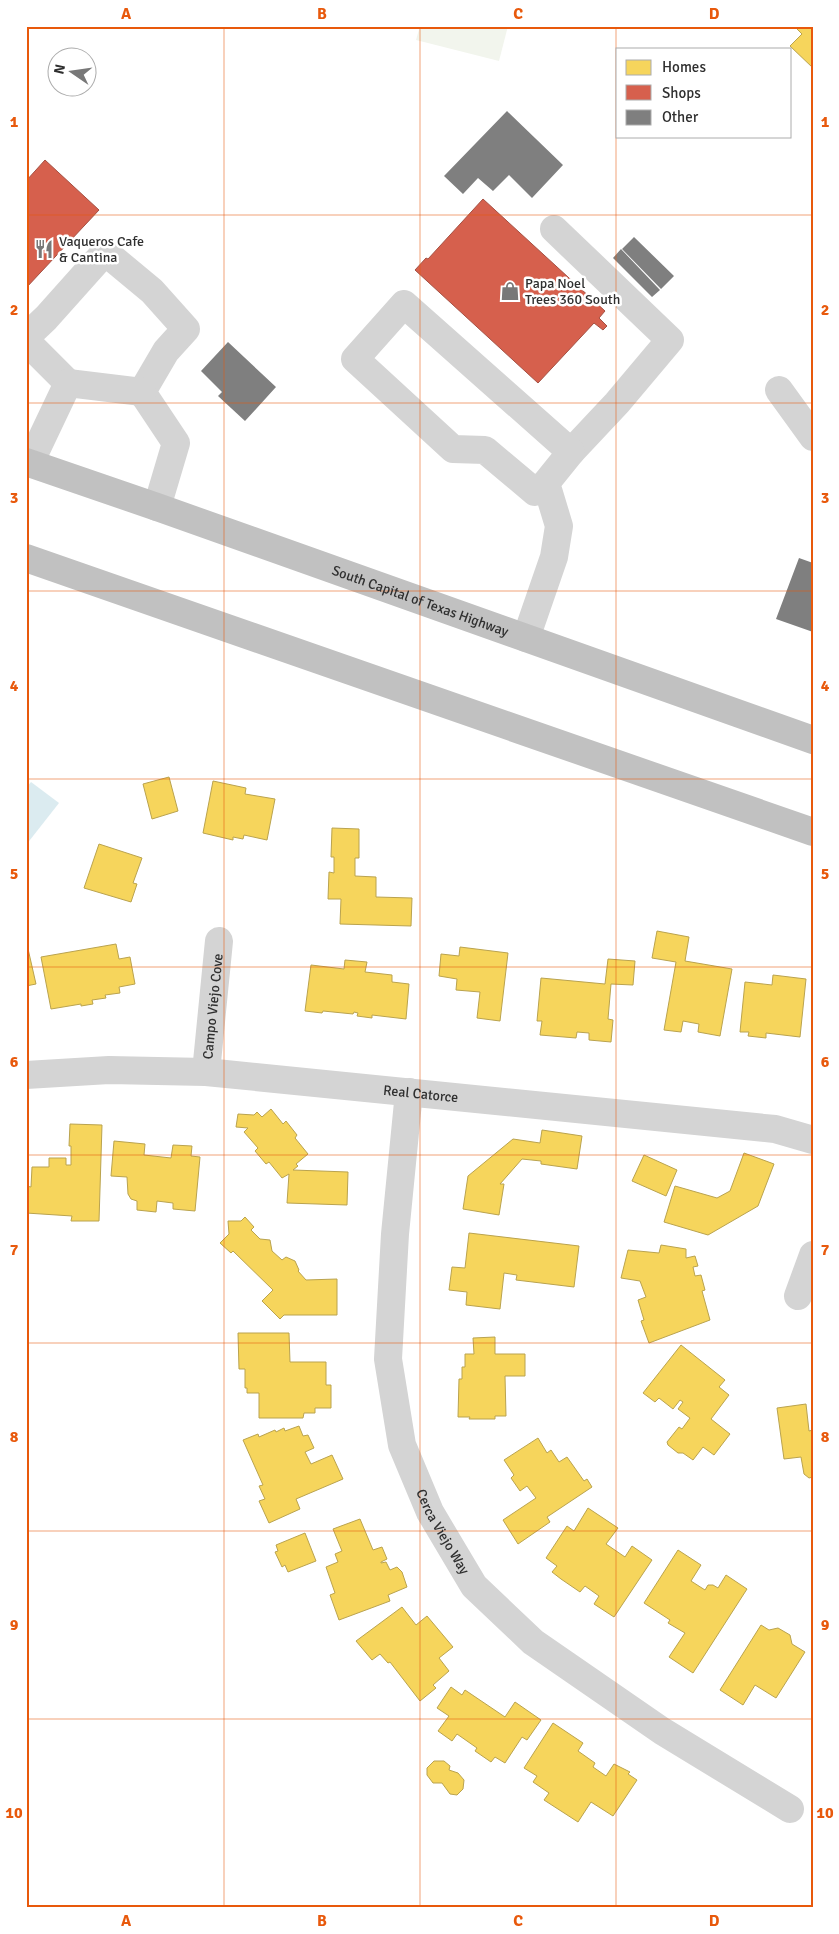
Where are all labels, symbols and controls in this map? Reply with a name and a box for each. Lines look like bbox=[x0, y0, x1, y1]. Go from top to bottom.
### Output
text: A bbox=[121, 4, 132, 24]
text: B bbox=[317, 4, 327, 24]
text: C bbox=[513, 4, 523, 24]
text: D bbox=[709, 4, 720, 24]
north arrow bbox=[48, 48, 98, 98]
legend bbox=[616, 48, 792, 138]
text: Homes bbox=[662, 58, 706, 76]
text: N bbox=[50, 63, 69, 76]
text: Shops bbox=[662, 84, 701, 102]
text: Other bbox=[662, 108, 699, 126]
text: 1 bbox=[10, 112, 19, 132]
text: 1 bbox=[821, 112, 830, 132]
place label: Vaqueros Cafe & Cantina bbox=[59, 233, 144, 266]
restaurant icon: Vaqueros Cafe & Cantina bbox=[33, 238, 55, 260]
place label: Papa Noel Trees 360 South bbox=[525, 275, 620, 308]
shop icon: Papa Noel Trees 360 South bbox=[499, 280, 521, 302]
text: 2 bbox=[10, 300, 18, 320]
text: 2 bbox=[821, 300, 829, 320]
text: 3 bbox=[10, 488, 18, 508]
text: 3 bbox=[821, 488, 829, 508]
street label: South Capital of Texas Highway bbox=[330, 562, 511, 640]
text: 4 bbox=[10, 676, 19, 696]
text: 4 bbox=[821, 676, 830, 696]
text: 5 bbox=[10, 864, 18, 884]
text: 5 bbox=[821, 864, 829, 884]
street label: Campo Viejo Cove bbox=[199, 953, 227, 1060]
text: 6 bbox=[10, 1052, 19, 1072]
text: 6 bbox=[821, 1052, 830, 1072]
street label: Real Catorce bbox=[382, 1082, 459, 1106]
text: 7 bbox=[10, 1240, 19, 1260]
text: 7 bbox=[821, 1240, 830, 1260]
text: 8 bbox=[10, 1427, 19, 1447]
text: 8 bbox=[821, 1427, 830, 1447]
street label: Cerca Viejo Way bbox=[412, 1487, 473, 1578]
text: 9 bbox=[10, 1615, 19, 1635]
text: 9 bbox=[821, 1615, 830, 1635]
text: 10 bbox=[5, 1803, 23, 1823]
text: 10 bbox=[816, 1803, 834, 1823]
text: A bbox=[121, 1911, 132, 1931]
text: B bbox=[317, 1911, 327, 1931]
text: C bbox=[513, 1911, 523, 1931]
text: D bbox=[709, 1911, 720, 1931]

